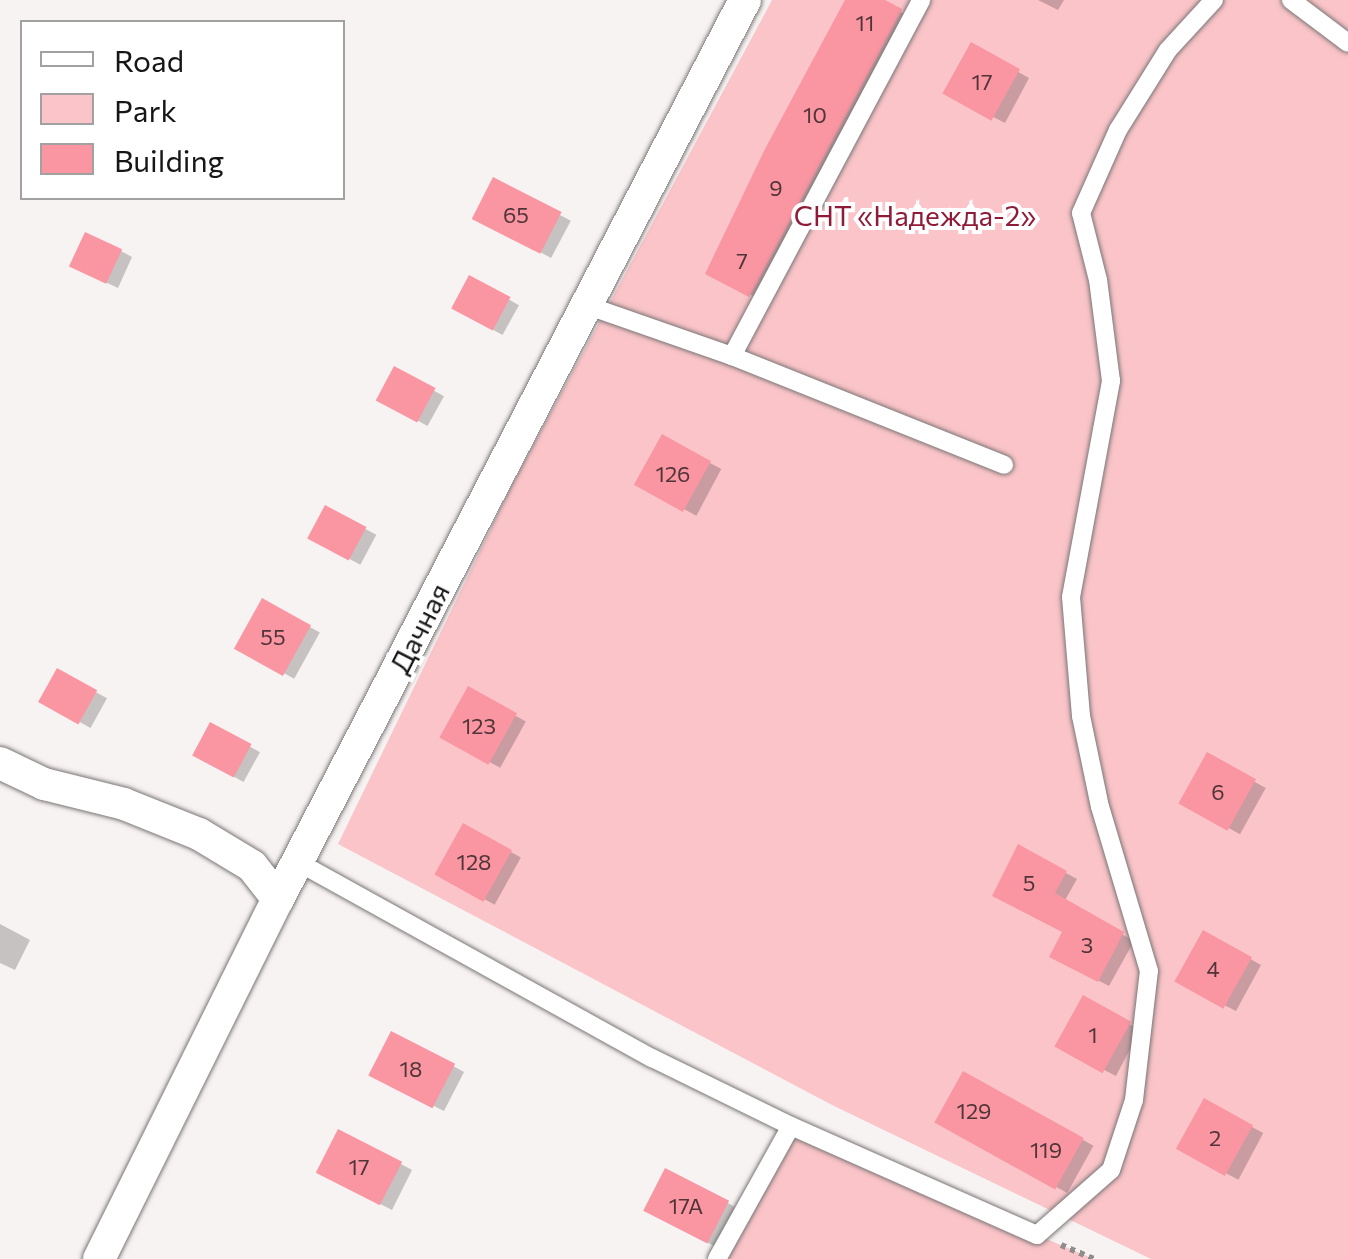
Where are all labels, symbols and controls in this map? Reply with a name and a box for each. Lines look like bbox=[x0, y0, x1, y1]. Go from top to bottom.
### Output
house number: 11 bbox=[856, 10, 874, 36]
legend bbox=[20, 20, 345, 200]
text: Road bbox=[114, 41, 184, 78]
house number: 17 bbox=[971, 69, 993, 95]
text: Park bbox=[114, 91, 177, 128]
house number: 10 bbox=[803, 102, 827, 128]
text: Building bbox=[114, 141, 224, 178]
house number: 9 bbox=[769, 175, 783, 201]
park label: СНТ «Надежда-2» bbox=[794, 198, 1036, 232]
house number: 65 bbox=[503, 202, 529, 228]
house number: 7 bbox=[736, 248, 748, 274]
house number: 126 bbox=[656, 461, 690, 487]
street label: Дачная bbox=[382, 577, 456, 679]
house number: 55 bbox=[260, 624, 286, 650]
house number: 123 bbox=[462, 713, 496, 739]
house number: 6 bbox=[1211, 779, 1225, 805]
house number: 128 bbox=[457, 849, 491, 875]
house number: 5 bbox=[1023, 870, 1035, 896]
house number: 3 bbox=[1081, 932, 1093, 958]
house number: 4 bbox=[1206, 956, 1220, 982]
house number: 1 bbox=[1088, 1022, 1098, 1048]
house number: 18 bbox=[400, 1056, 422, 1082]
house number: 129 bbox=[957, 1098, 991, 1124]
house number: 2 bbox=[1209, 1125, 1221, 1151]
house number: 119 bbox=[1030, 1137, 1062, 1163]
house number: 17 bbox=[348, 1154, 370, 1180]
house number: 17А bbox=[669, 1193, 703, 1219]

